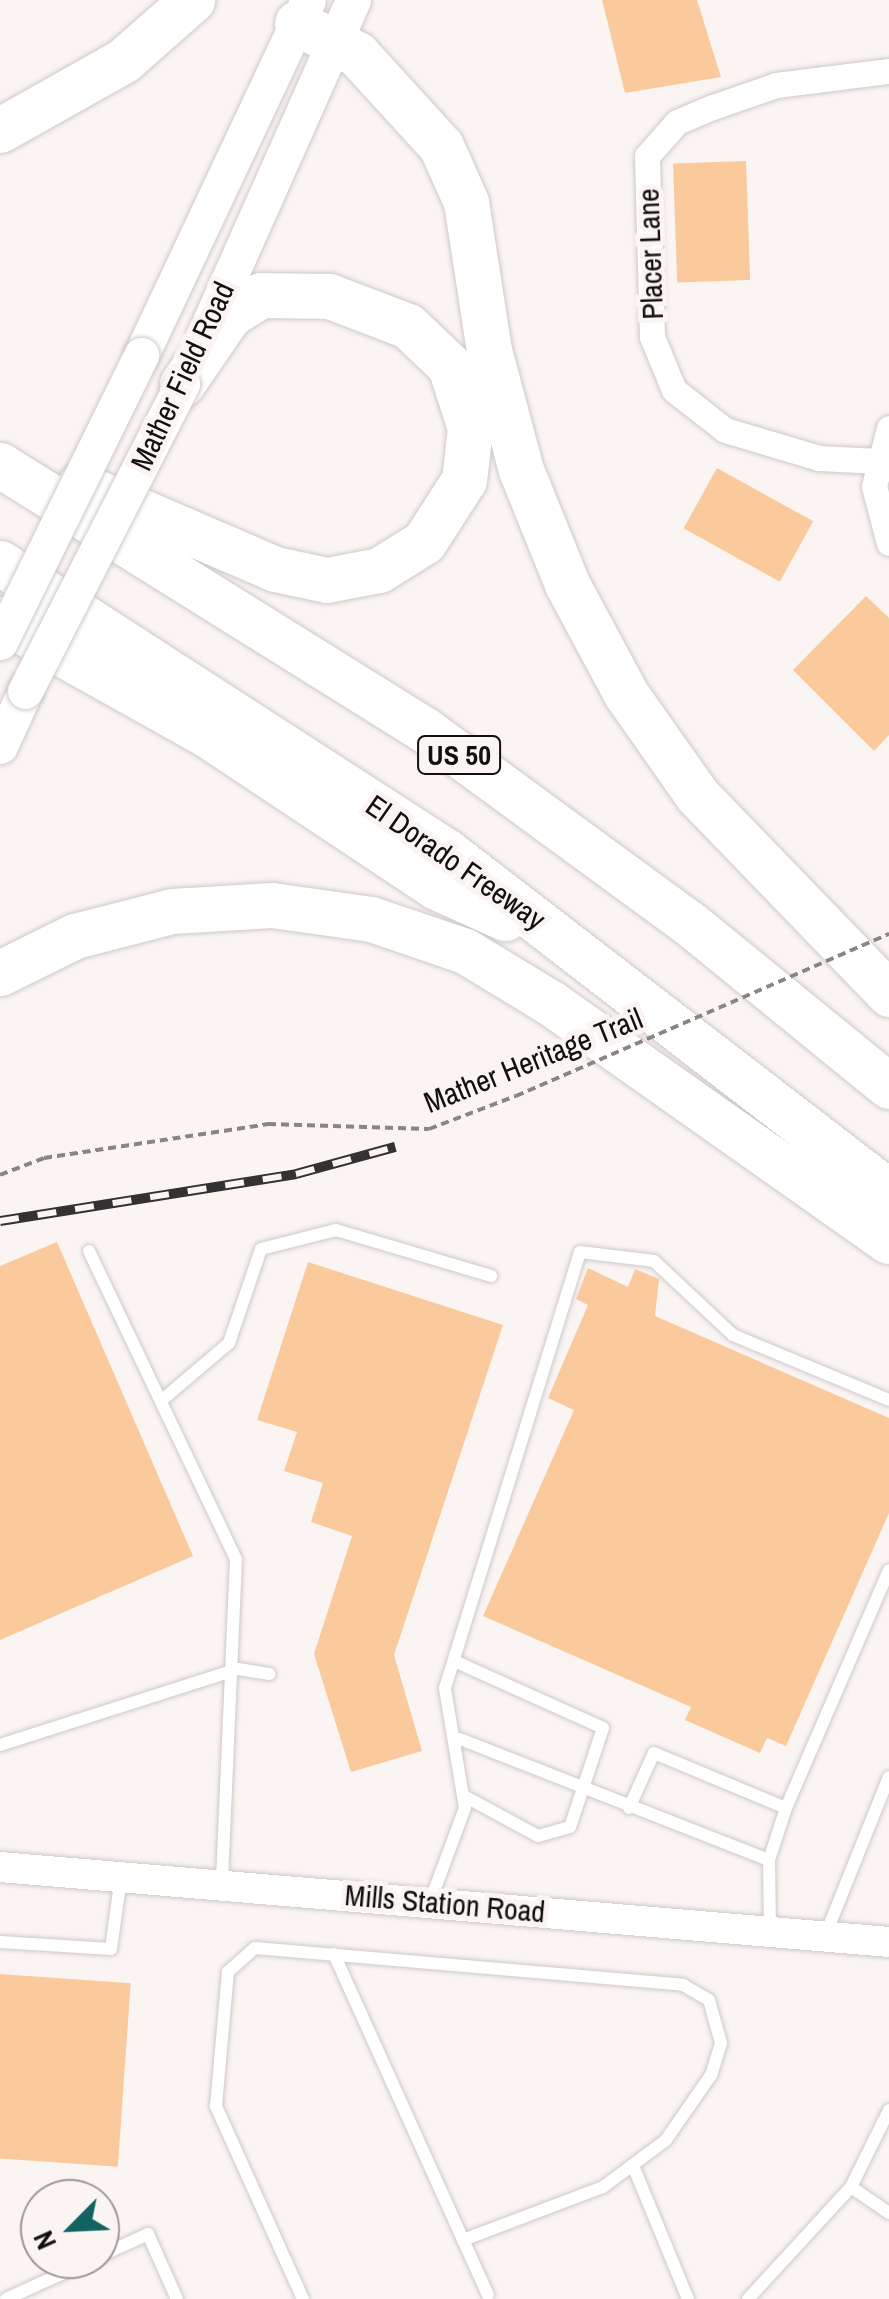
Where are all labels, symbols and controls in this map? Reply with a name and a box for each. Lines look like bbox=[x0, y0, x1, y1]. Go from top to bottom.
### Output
street label: Placer Lane bbox=[630, 188, 670, 320]
street label: Mather Field Road bbox=[123, 276, 241, 476]
road number: US 50 bbox=[416, 732, 502, 778]
street label: El Dorado Freeway bbox=[359, 787, 553, 937]
street label: Mather Heritage Trail bbox=[418, 1000, 648, 1120]
street label: Mills Station Road bbox=[343, 1876, 547, 1930]
north arrow bbox=[20, 2179, 120, 2279]
text: N bbox=[24, 2225, 65, 2256]

